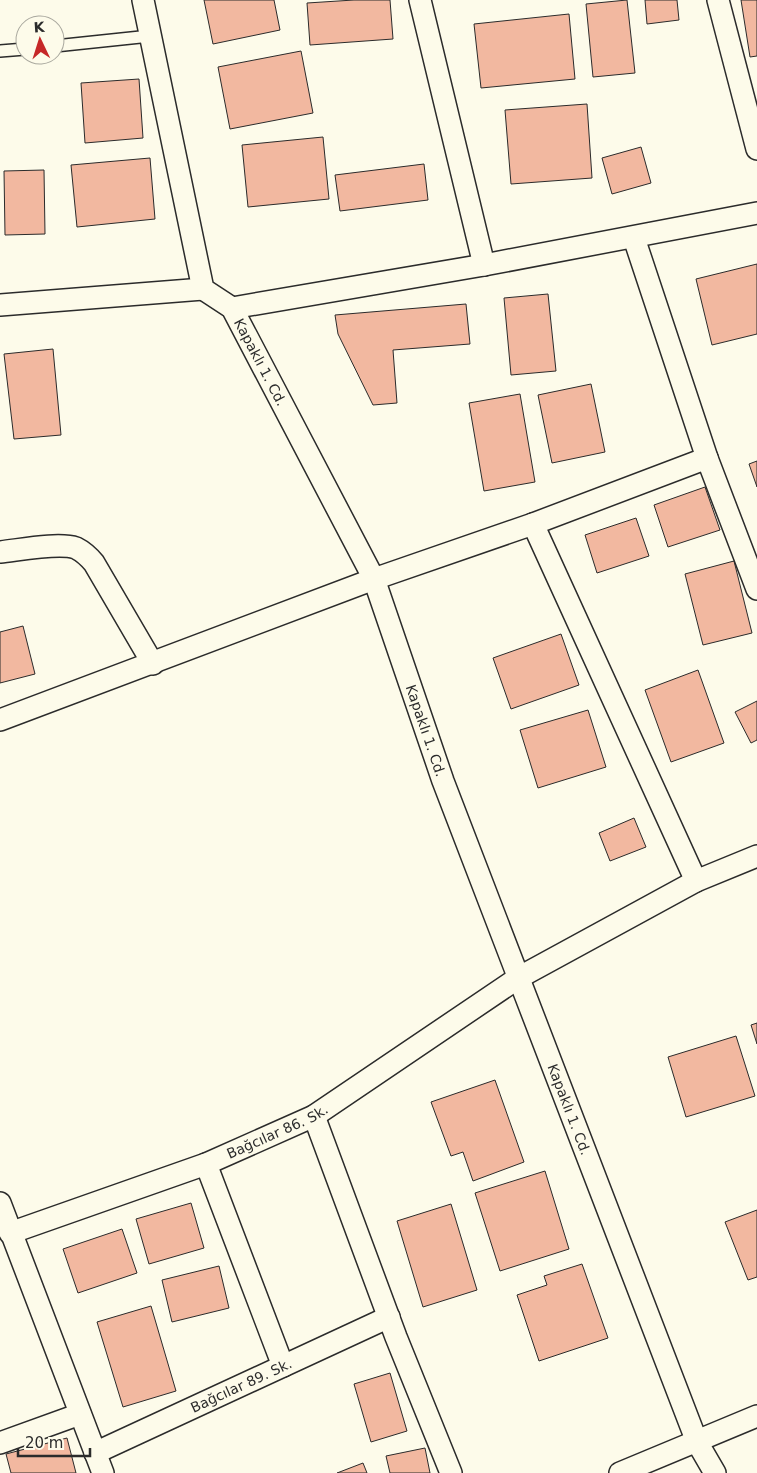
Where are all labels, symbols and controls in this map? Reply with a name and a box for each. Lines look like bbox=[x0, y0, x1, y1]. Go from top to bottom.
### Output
north arrow bbox=[15, 15, 65, 65]
text: K bbox=[33, 19, 46, 35]
street label: Kapaklı 1. Cd. bbox=[231, 316, 290, 409]
street label: Kapaklı 1. Cd. bbox=[403, 682, 449, 779]
street label: Kapaklı 1. Cd. bbox=[544, 1062, 594, 1157]
street label: Bağcılar 86. Sk. bbox=[224, 1101, 331, 1162]
street label: Bağcılar 89. Sk. bbox=[188, 1355, 294, 1416]
scale bar bbox=[18, 1426, 90, 1458]
text: 20 m bbox=[25, 1434, 63, 1452]

